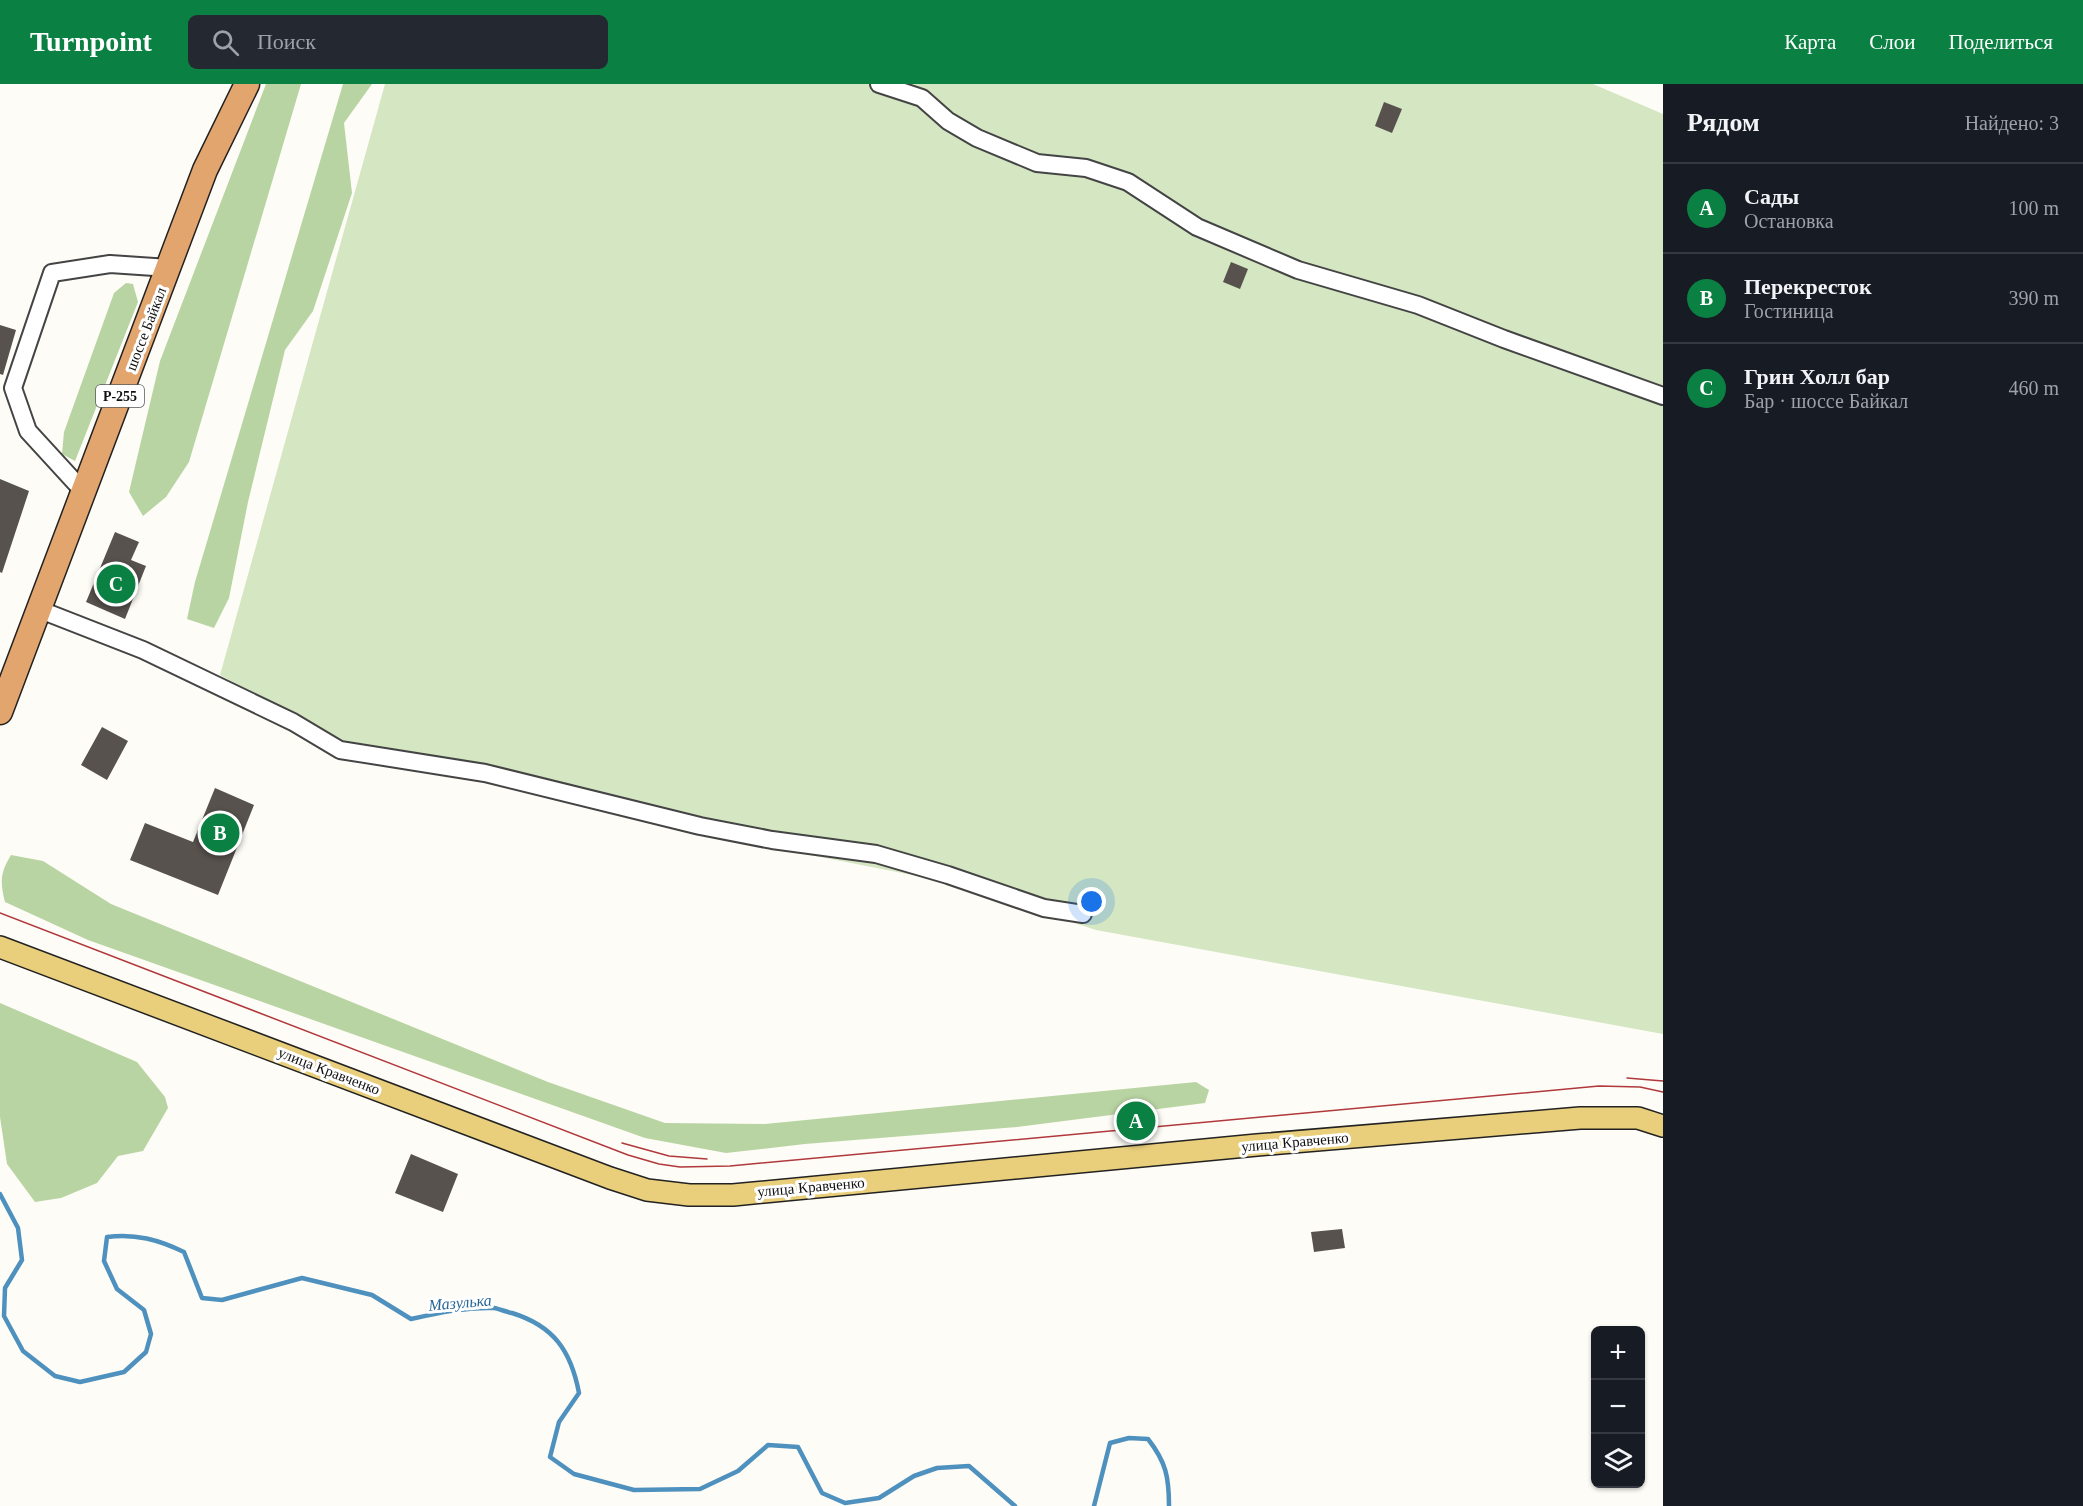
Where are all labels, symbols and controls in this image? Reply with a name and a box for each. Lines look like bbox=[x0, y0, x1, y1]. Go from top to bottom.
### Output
search box bbox=[188, 15, 608, 69]
text: Turnpoint bbox=[30, 26, 152, 57]
icon: search bbox=[209, 26, 242, 59]
text: Поиск bbox=[257, 29, 316, 54]
text: Карта bbox=[1784, 30, 1836, 54]
text: Слои bbox=[1869, 30, 1915, 54]
text: Поделиться bbox=[1948, 30, 2053, 54]
text: Рядом bbox=[1687, 108, 1760, 137]
text: Найдено: 3 bbox=[1965, 112, 2059, 134]
text: Сады bbox=[1744, 184, 1799, 209]
text: A bbox=[1699, 197, 1714, 219]
text: 100 m bbox=[2008, 197, 2059, 219]
text: Остановка bbox=[1744, 210, 1834, 232]
text: Перекресток bbox=[1744, 274, 1872, 299]
street label: шоссе Байкал bbox=[123, 285, 169, 373]
text: B bbox=[1700, 287, 1713, 309]
text: 390 m bbox=[2008, 287, 2059, 309]
text: Гостиница bbox=[1744, 300, 1834, 322]
text: Грин Холл бар bbox=[1744, 364, 1890, 389]
text: C bbox=[1699, 377, 1714, 399]
text: 460 m bbox=[2008, 377, 2059, 399]
road number: Р-255 bbox=[96, 385, 144, 407]
text: Бар · шоссе Байкал bbox=[1744, 390, 1908, 412]
pin: C bbox=[96, 562, 136, 606]
pin: B bbox=[200, 810, 240, 855]
your location bbox=[1077, 887, 1106, 916]
street label: улица Кравченко bbox=[276, 1044, 382, 1098]
pin: A bbox=[1116, 1098, 1156, 1144]
street label: улица Кравченко bbox=[1241, 1129, 1349, 1155]
street label: улица Кравченко bbox=[757, 1174, 865, 1200]
water label: Мазулька bbox=[427, 1291, 492, 1315]
map controls bbox=[1591, 1326, 1645, 1488]
button: + bbox=[1591, 1326, 1645, 1380]
button: − bbox=[1591, 1380, 1645, 1434]
button: layers bbox=[1591, 1434, 1645, 1488]

